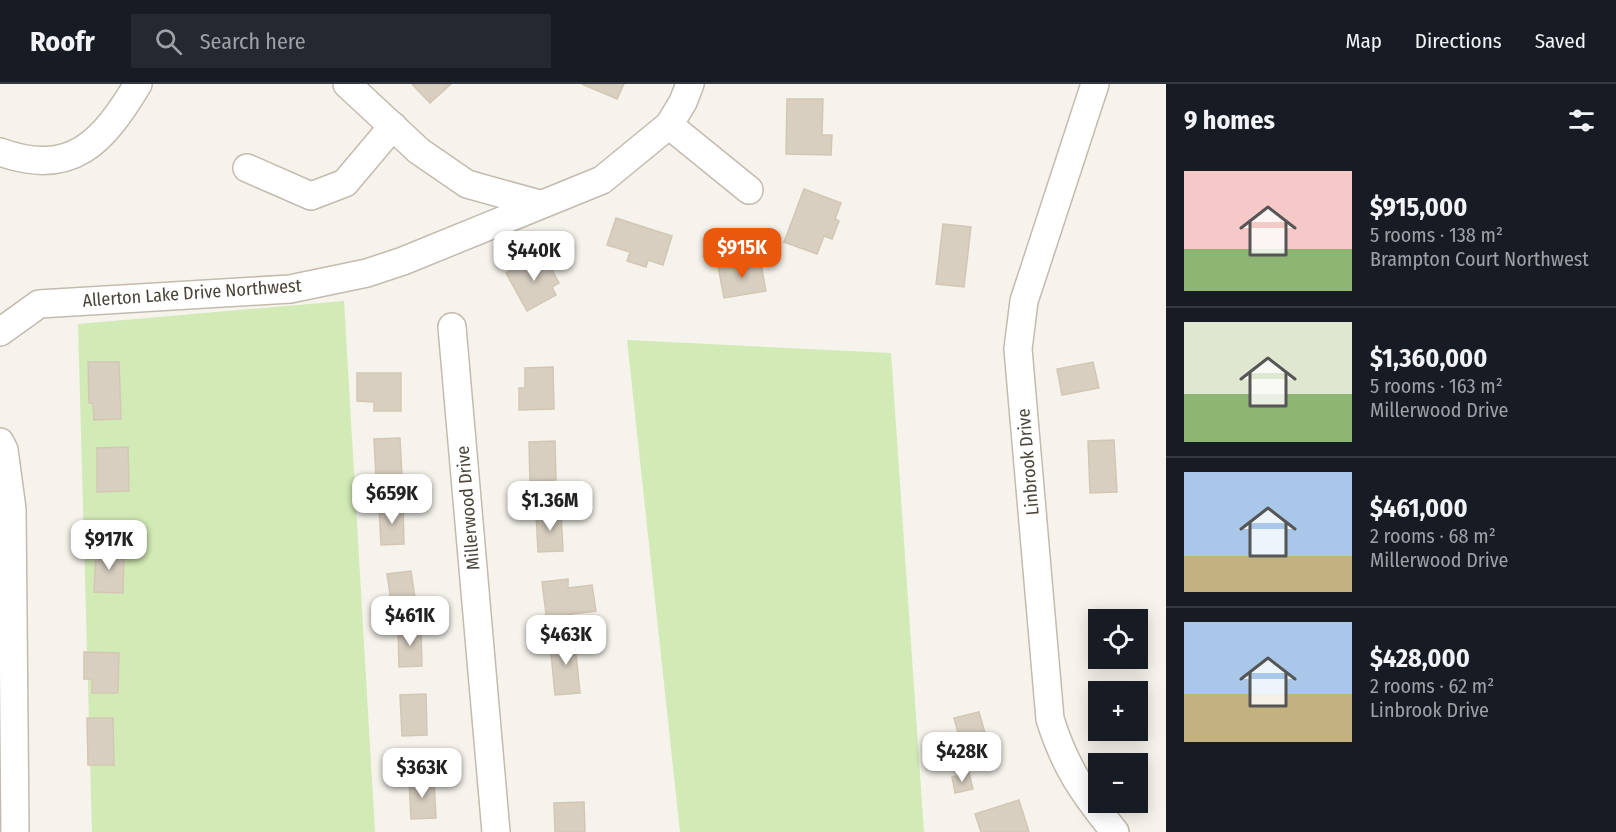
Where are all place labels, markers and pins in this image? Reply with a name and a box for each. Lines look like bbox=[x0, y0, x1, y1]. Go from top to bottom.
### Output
pin: $915K bbox=[700, 228, 784, 279]
pin: $440K bbox=[492, 231, 576, 282]
pin: $659K bbox=[350, 474, 434, 525]
pin: $1.36M bbox=[501, 481, 599, 532]
pin: $917K bbox=[67, 520, 151, 571]
pin: $461K bbox=[368, 596, 452, 647]
pin: $463K bbox=[524, 615, 608, 666]
pin: $428K bbox=[920, 732, 1004, 783]
pin: $363K bbox=[380, 748, 464, 799]

